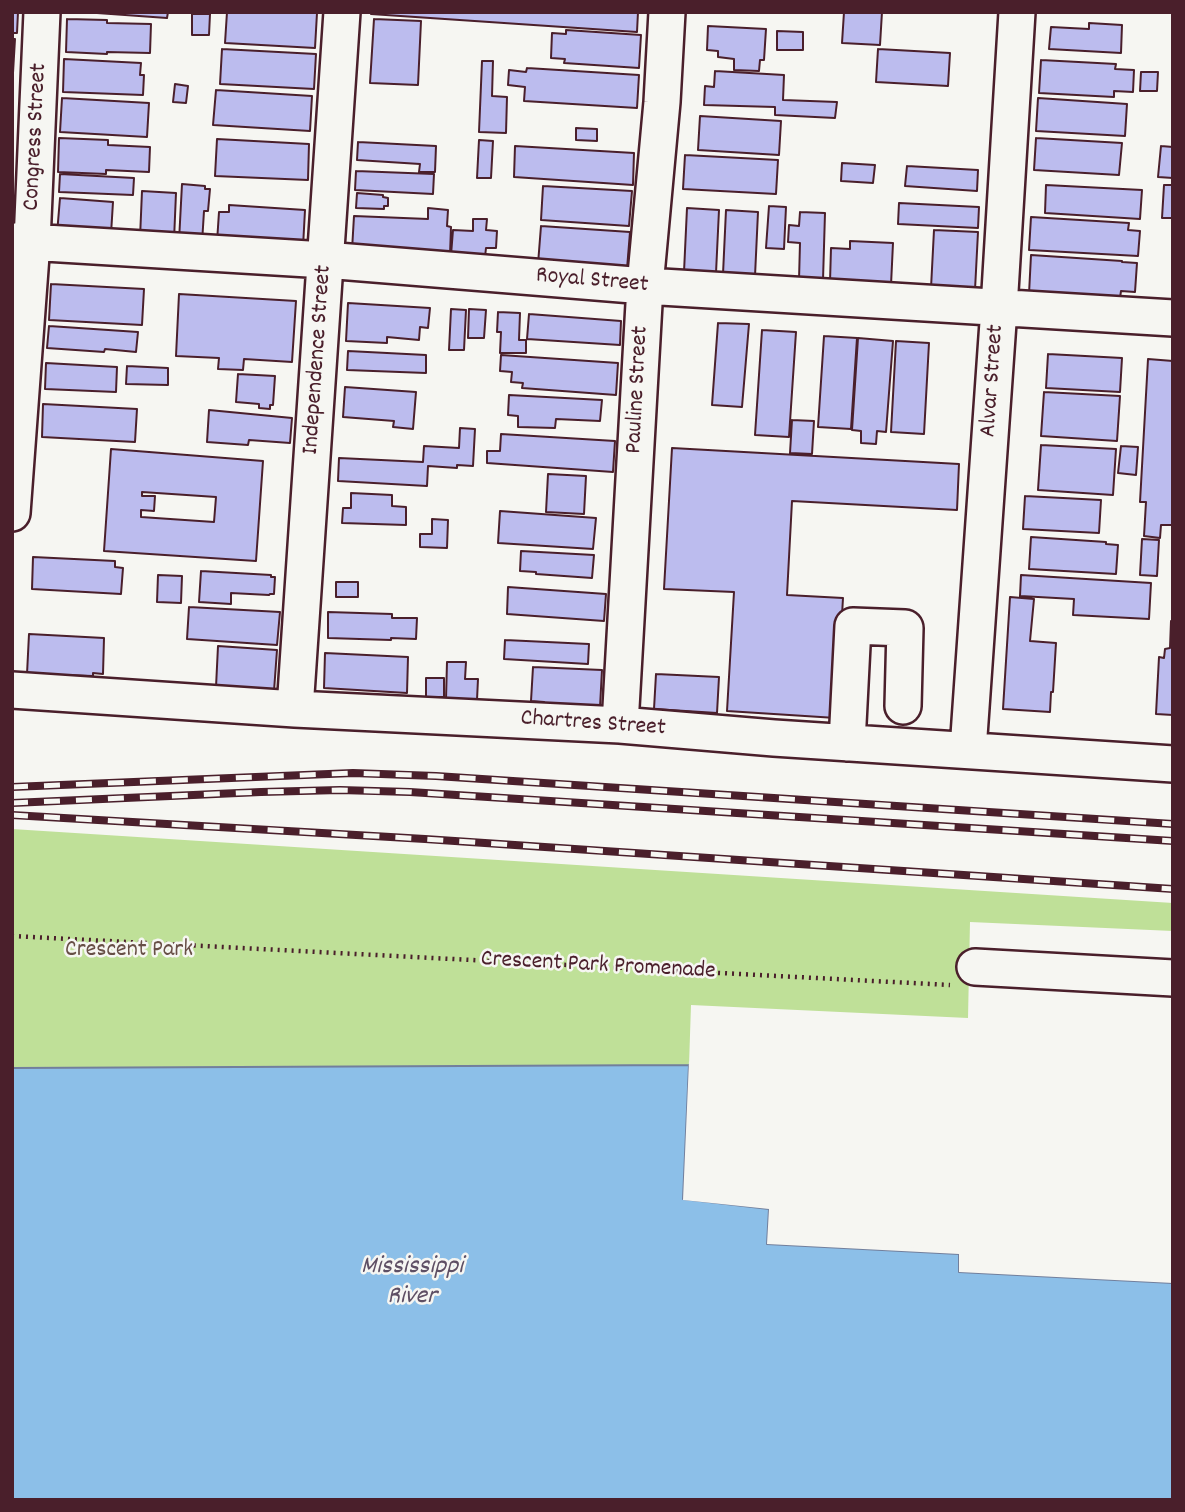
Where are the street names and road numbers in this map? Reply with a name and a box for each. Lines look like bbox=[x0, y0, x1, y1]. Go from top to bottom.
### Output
street label: Congress Street bbox=[19, 63, 55, 211]
street label: Royal Street bbox=[535, 263, 649, 301]
street label: Independence Street bbox=[298, 264, 340, 456]
street label: Alvar Street bbox=[976, 324, 1012, 438]
street label: Pauline Street bbox=[621, 325, 657, 455]
street label: Chartres Street bbox=[520, 706, 666, 744]
street label: Crescent Park Promenade bbox=[480, 946, 716, 988]

